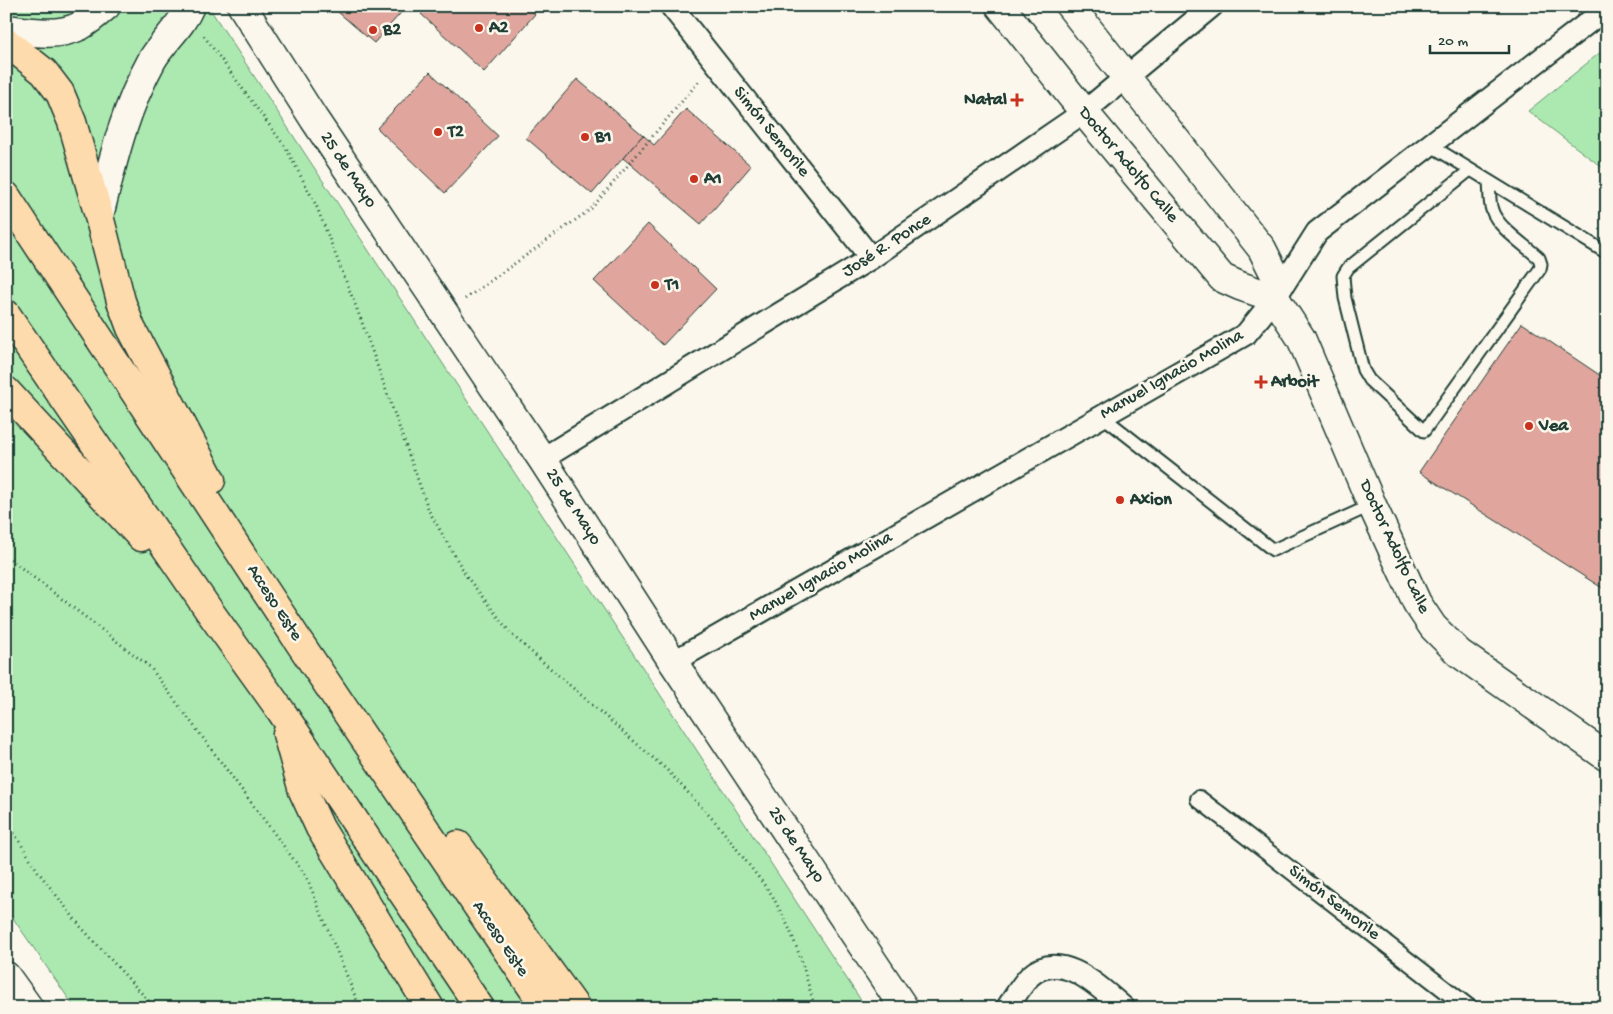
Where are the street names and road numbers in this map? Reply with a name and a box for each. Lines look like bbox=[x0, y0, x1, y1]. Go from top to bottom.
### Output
street label: Simón Semorile bbox=[728, 82, 814, 182]
street label: Doctor Adolfo Calle bbox=[1073, 102, 1183, 228]
street label: 25 de Mayo bbox=[315, 128, 381, 212]
street label: José R. Ponce bbox=[839, 209, 936, 282]
street label: Manuel Ignacio Molina bbox=[1097, 325, 1248, 425]
street label: 25 de Mayo bbox=[540, 465, 606, 549]
street label: Doctor Adolfo Calle bbox=[1353, 476, 1434, 618]
street label: Manuel Ignacio Molina bbox=[746, 527, 897, 627]
street label: Acceso Este bbox=[242, 561, 307, 646]
street label: 25 de Mayo bbox=[763, 803, 829, 887]
street label: Simón Semorile bbox=[1284, 861, 1385, 946]
street label: Acceso Este bbox=[467, 897, 533, 981]

